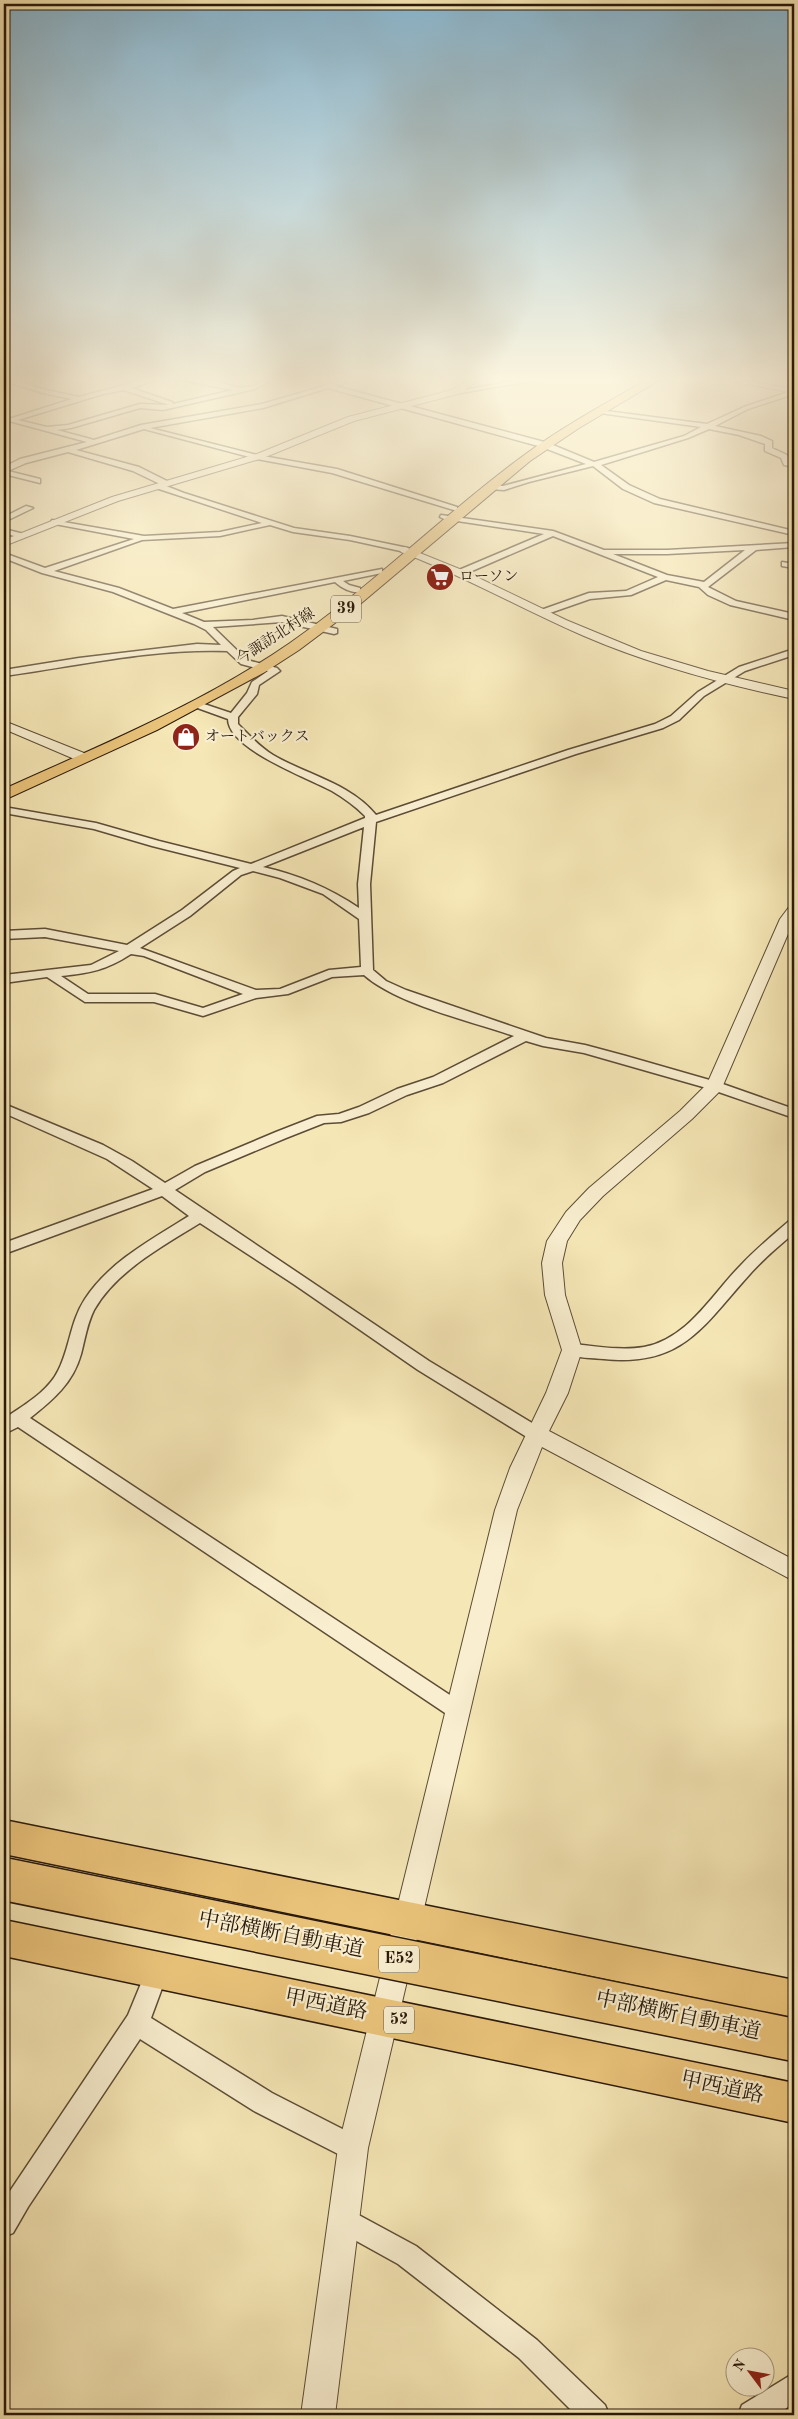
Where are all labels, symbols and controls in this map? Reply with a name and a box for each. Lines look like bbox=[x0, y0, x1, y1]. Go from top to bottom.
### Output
supermarket icon: ローソン bbox=[425, 562, 455, 592]
place label: ローソン bbox=[459, 570, 518, 585]
road number: 39 bbox=[331, 596, 361, 622]
street label: 今諏訪北村線 bbox=[233, 605, 318, 668]
shop icon: オートバックス bbox=[171, 722, 201, 752]
place label: オートバックス bbox=[205, 729, 310, 745]
street label: 中部横断自動車道 bbox=[197, 1907, 366, 1961]
road number: E52 bbox=[379, 1946, 419, 1972]
street label: 甲西道路 bbox=[283, 1985, 370, 2023]
street label: 中部横断自動車道 bbox=[594, 1986, 763, 2044]
road number: 52 bbox=[384, 2006, 414, 2034]
street label: 甲西道路 bbox=[679, 2067, 766, 2107]
north arrow bbox=[726, 2346, 776, 2396]
text: N bbox=[731, 2357, 749, 2374]

